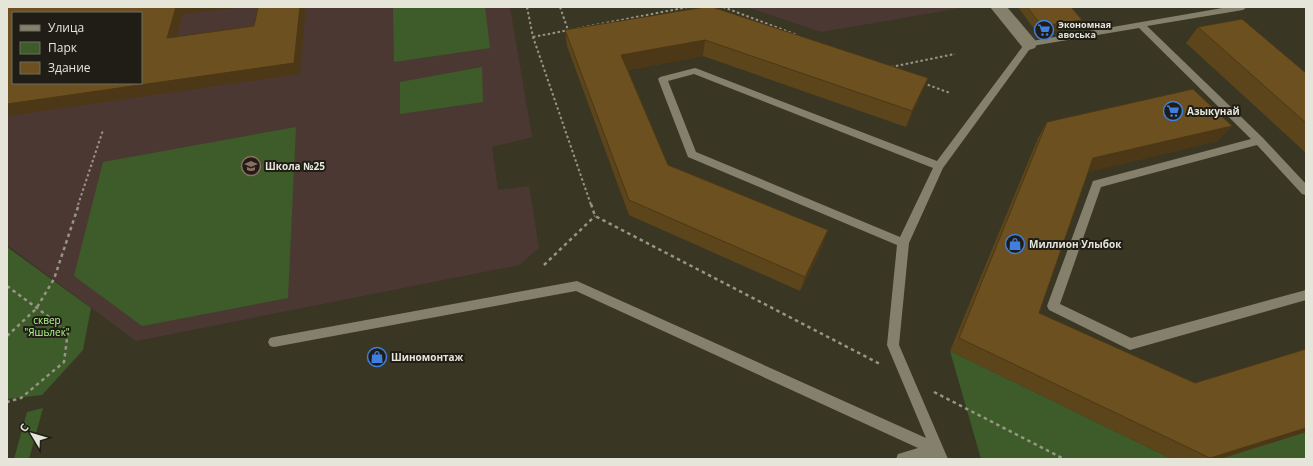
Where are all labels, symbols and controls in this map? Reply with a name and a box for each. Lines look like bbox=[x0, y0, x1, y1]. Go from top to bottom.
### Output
legend bbox=[12, 12, 142, 84]
place label: Экономная авоська bbox=[1058, 18, 1111, 41]
text: Улица bbox=[48, 19, 84, 36]
supermarket icon: Экономная авоська bbox=[1033, 19, 1055, 41]
text: Парк bbox=[48, 39, 78, 56]
text: Здание bbox=[48, 59, 91, 76]
supermarket icon: Азыкунай bbox=[1162, 100, 1184, 122]
place label: Азыкунай bbox=[1187, 104, 1240, 118]
school or university icon: Школа №25 bbox=[240, 155, 262, 177]
place label: Школа №25 bbox=[265, 159, 325, 173]
shop icon: Миллион Улыбок bbox=[1004, 233, 1026, 255]
place label: Миллион Улыбок bbox=[1029, 237, 1122, 251]
park label: сквер "Яшьлек" bbox=[24, 313, 70, 339]
shop icon: Шиномонтаж bbox=[366, 346, 388, 368]
place label: Шиномонтаж bbox=[391, 350, 464, 364]
north arrow bbox=[12, 414, 52, 454]
text: С bbox=[16, 420, 32, 435]

